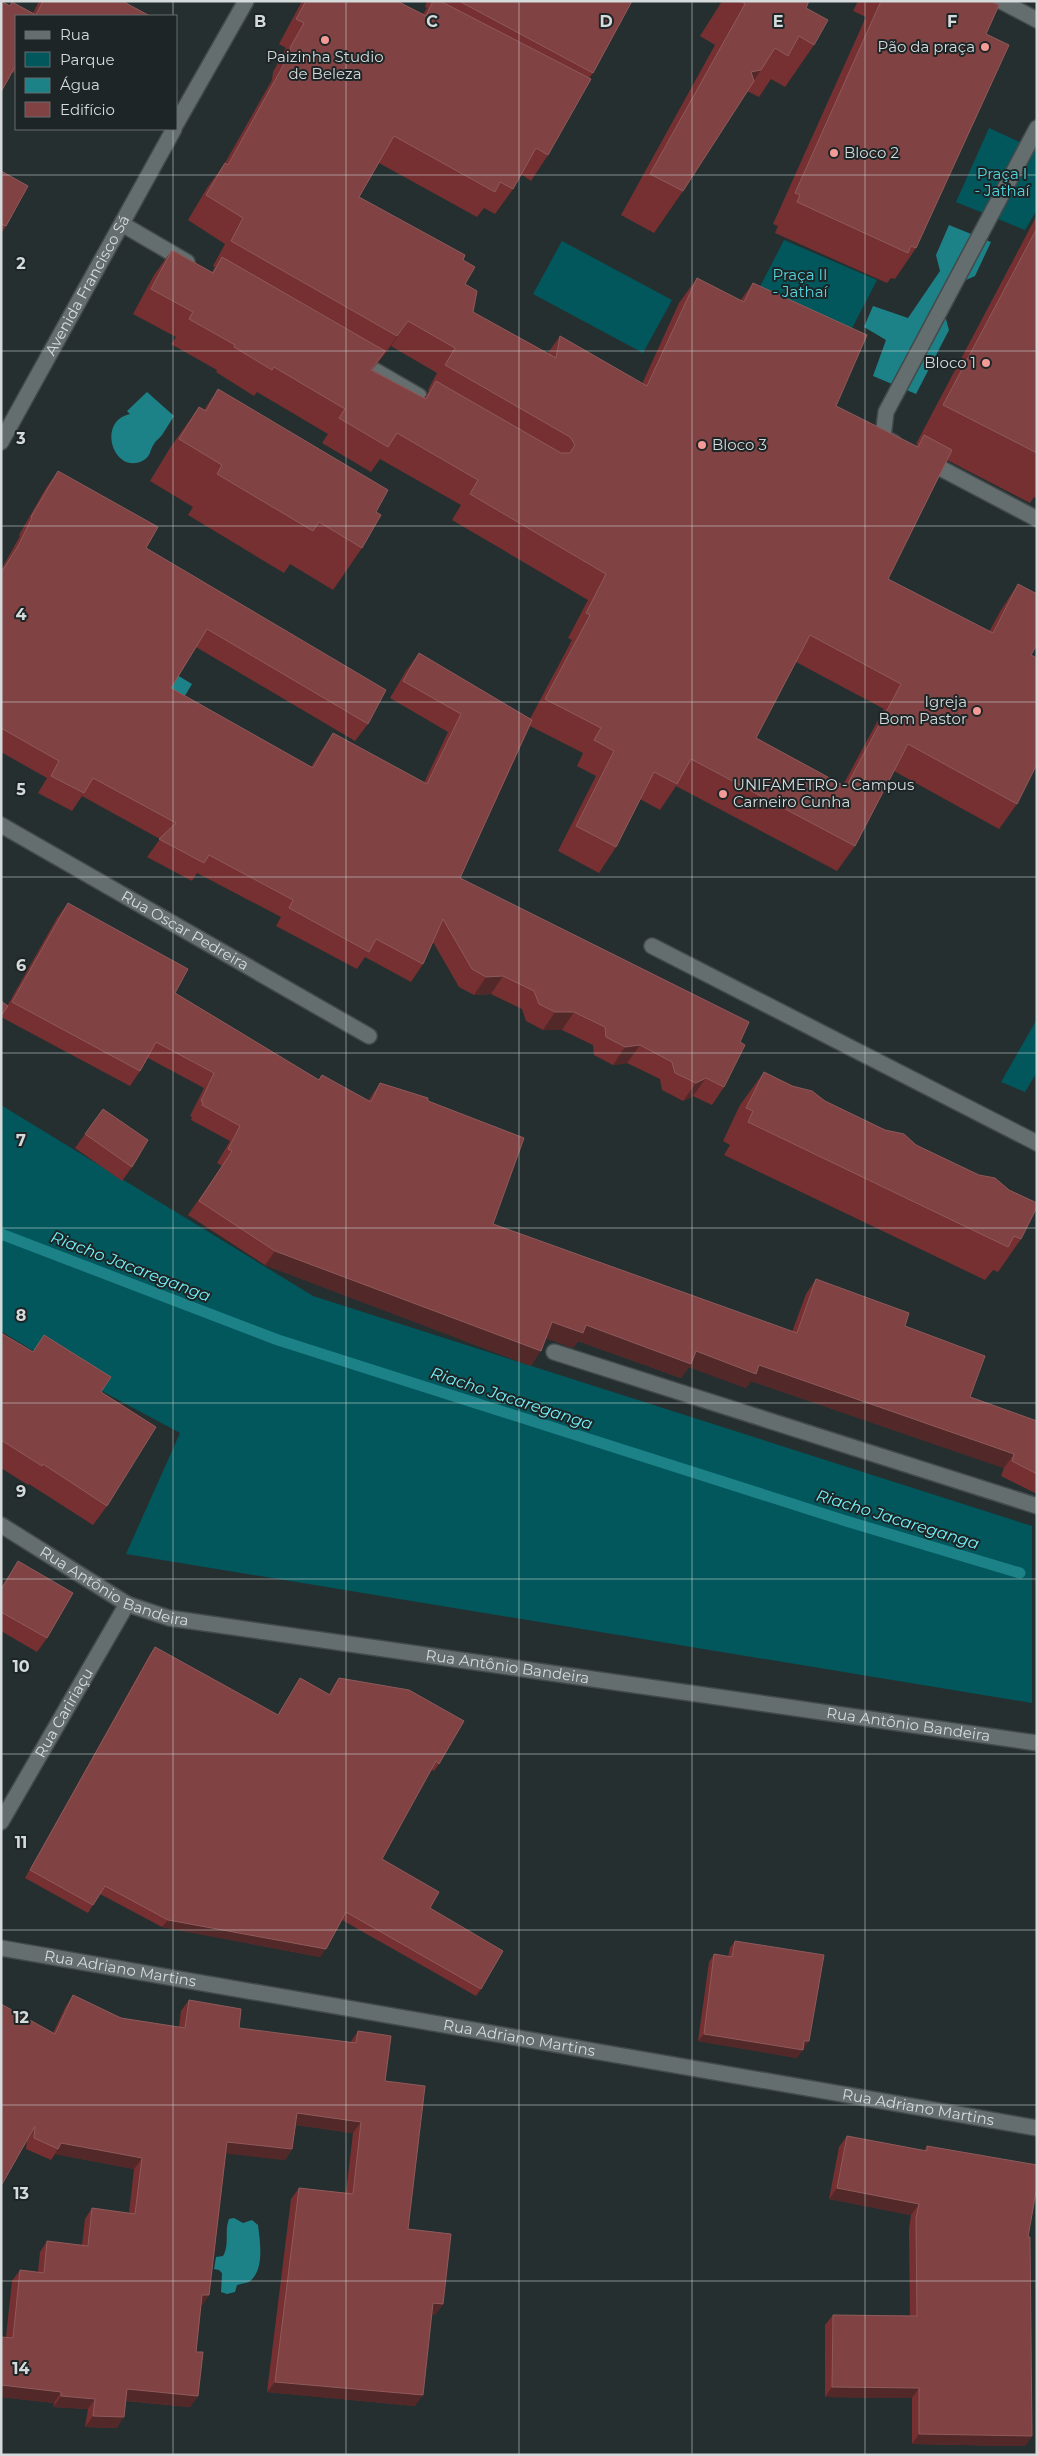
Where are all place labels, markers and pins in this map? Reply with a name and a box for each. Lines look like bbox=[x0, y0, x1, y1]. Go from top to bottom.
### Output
marker: Paizinha Studio de Beleza bbox=[319, 34, 331, 46]
place label: Pão da praça bbox=[878, 37, 975, 56]
marker: Pão da praça bbox=[979, 41, 991, 53]
place label: Paizinha Studio de Beleza bbox=[266, 47, 384, 83]
place label: Bloco 2 bbox=[844, 143, 899, 162]
marker: Bloco 2 bbox=[828, 147, 840, 159]
place label: Bloco 1 bbox=[924, 353, 976, 372]
marker: Bloco 1 bbox=[980, 357, 992, 369]
place label: Bloco 3 bbox=[712, 435, 767, 454]
marker: Bloco 3 bbox=[696, 439, 708, 451]
place label: Igreja Bom Pastor bbox=[878, 692, 967, 728]
marker: Igreja Bom Pastor bbox=[971, 705, 983, 717]
place label: UNIFAMETRO - Campus Carneiro Cunha bbox=[733, 775, 914, 811]
marker: UNIFAMETRO - Campus Carneiro Cunha bbox=[717, 788, 729, 800]

